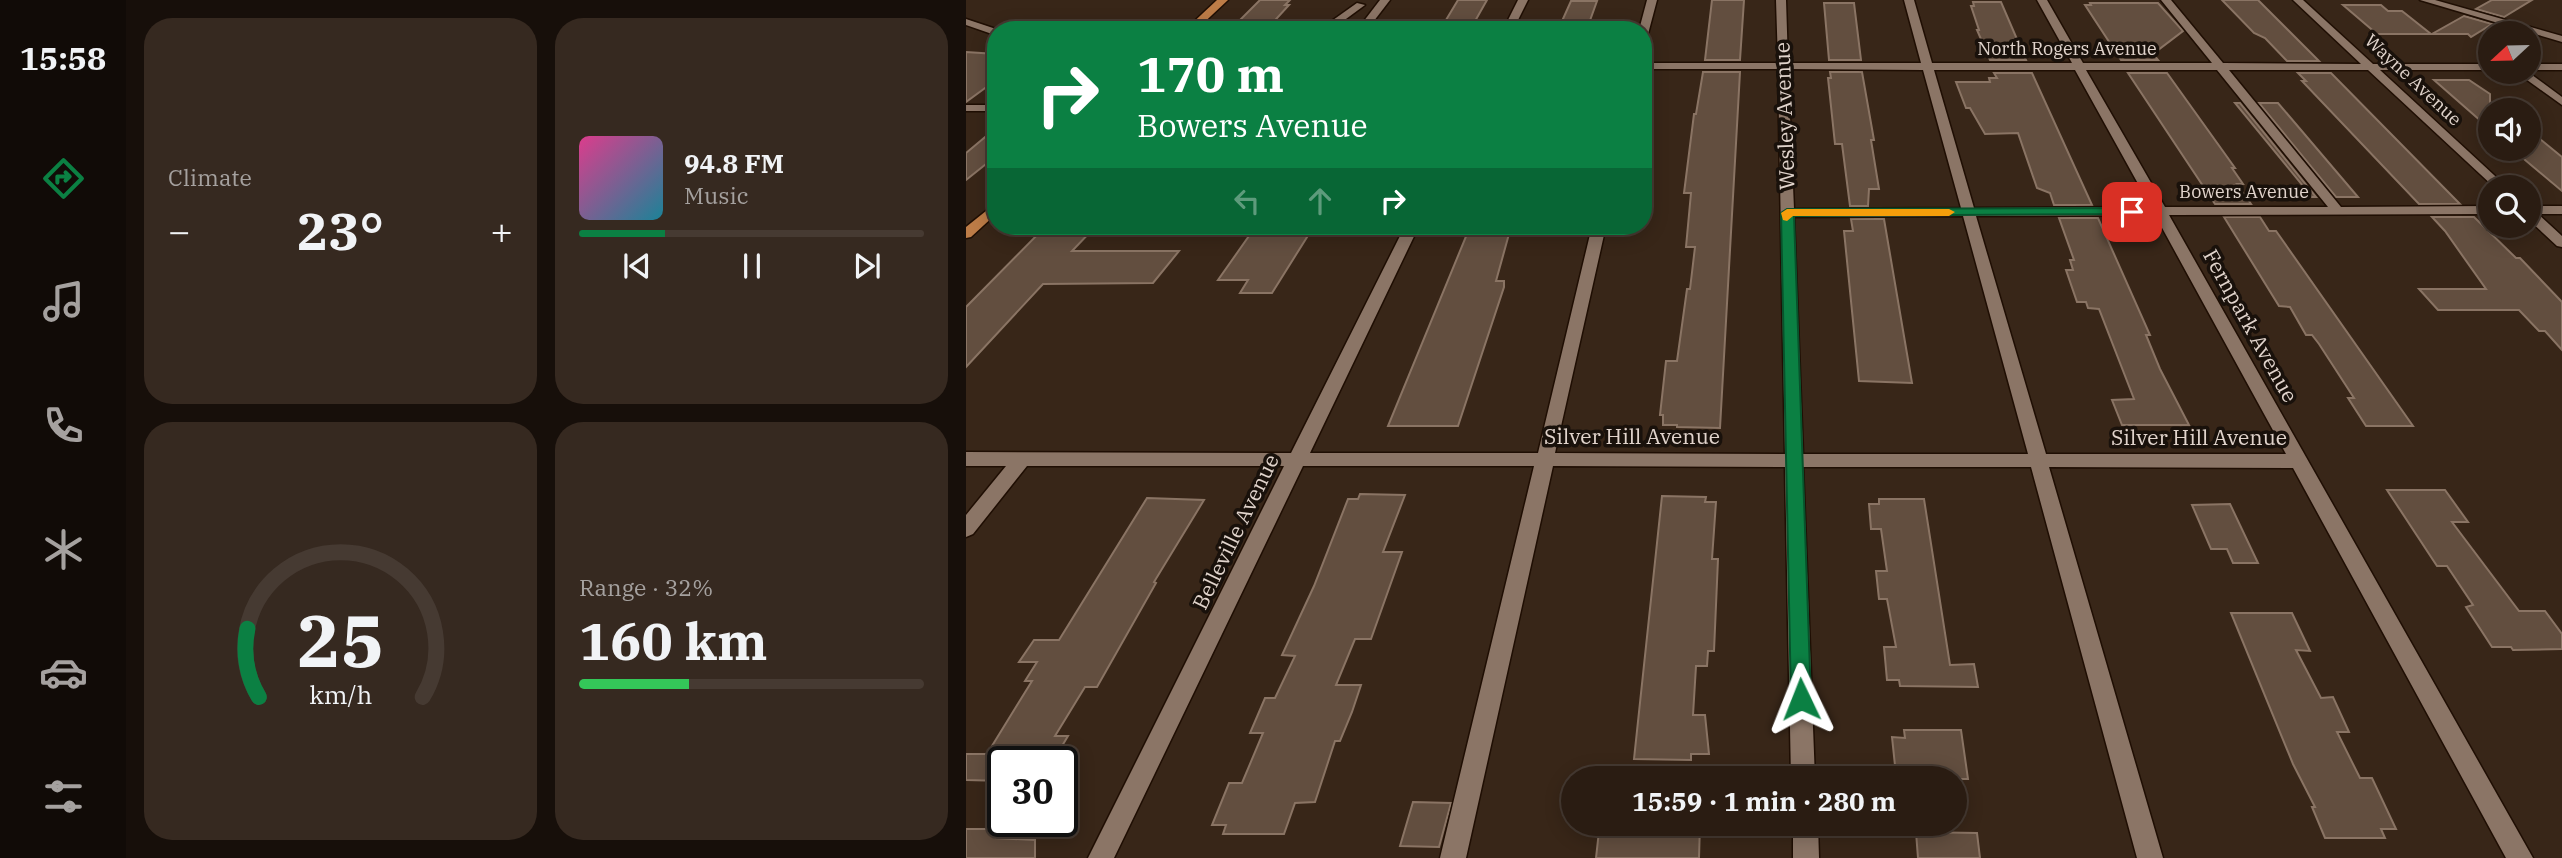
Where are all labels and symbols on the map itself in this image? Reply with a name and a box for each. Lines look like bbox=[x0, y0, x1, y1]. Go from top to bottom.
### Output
north arrow bbox=[2478, 21, 2541, 84]
street label: Wayne Avenue bbox=[2360, 29, 2467, 130]
street label: North Rogers Avenue bbox=[1977, 37, 2157, 60]
street label: Wesley Avenue bbox=[1767, 41, 1801, 191]
street label: Bowers Avenue bbox=[2179, 180, 2309, 203]
pin bbox=[2102, 182, 2162, 242]
street label: Fernpark Avenue bbox=[2197, 244, 2305, 407]
street label: Silver Hill Avenue bbox=[1544, 422, 1720, 450]
street label: Silver Hill Avenue bbox=[2111, 423, 2287, 451]
street label: Belleville Avenue bbox=[1185, 449, 1285, 614]
position arrow bbox=[1764, 662, 1838, 736]
speed limit sign: 30 bbox=[987, 746, 1078, 837]

